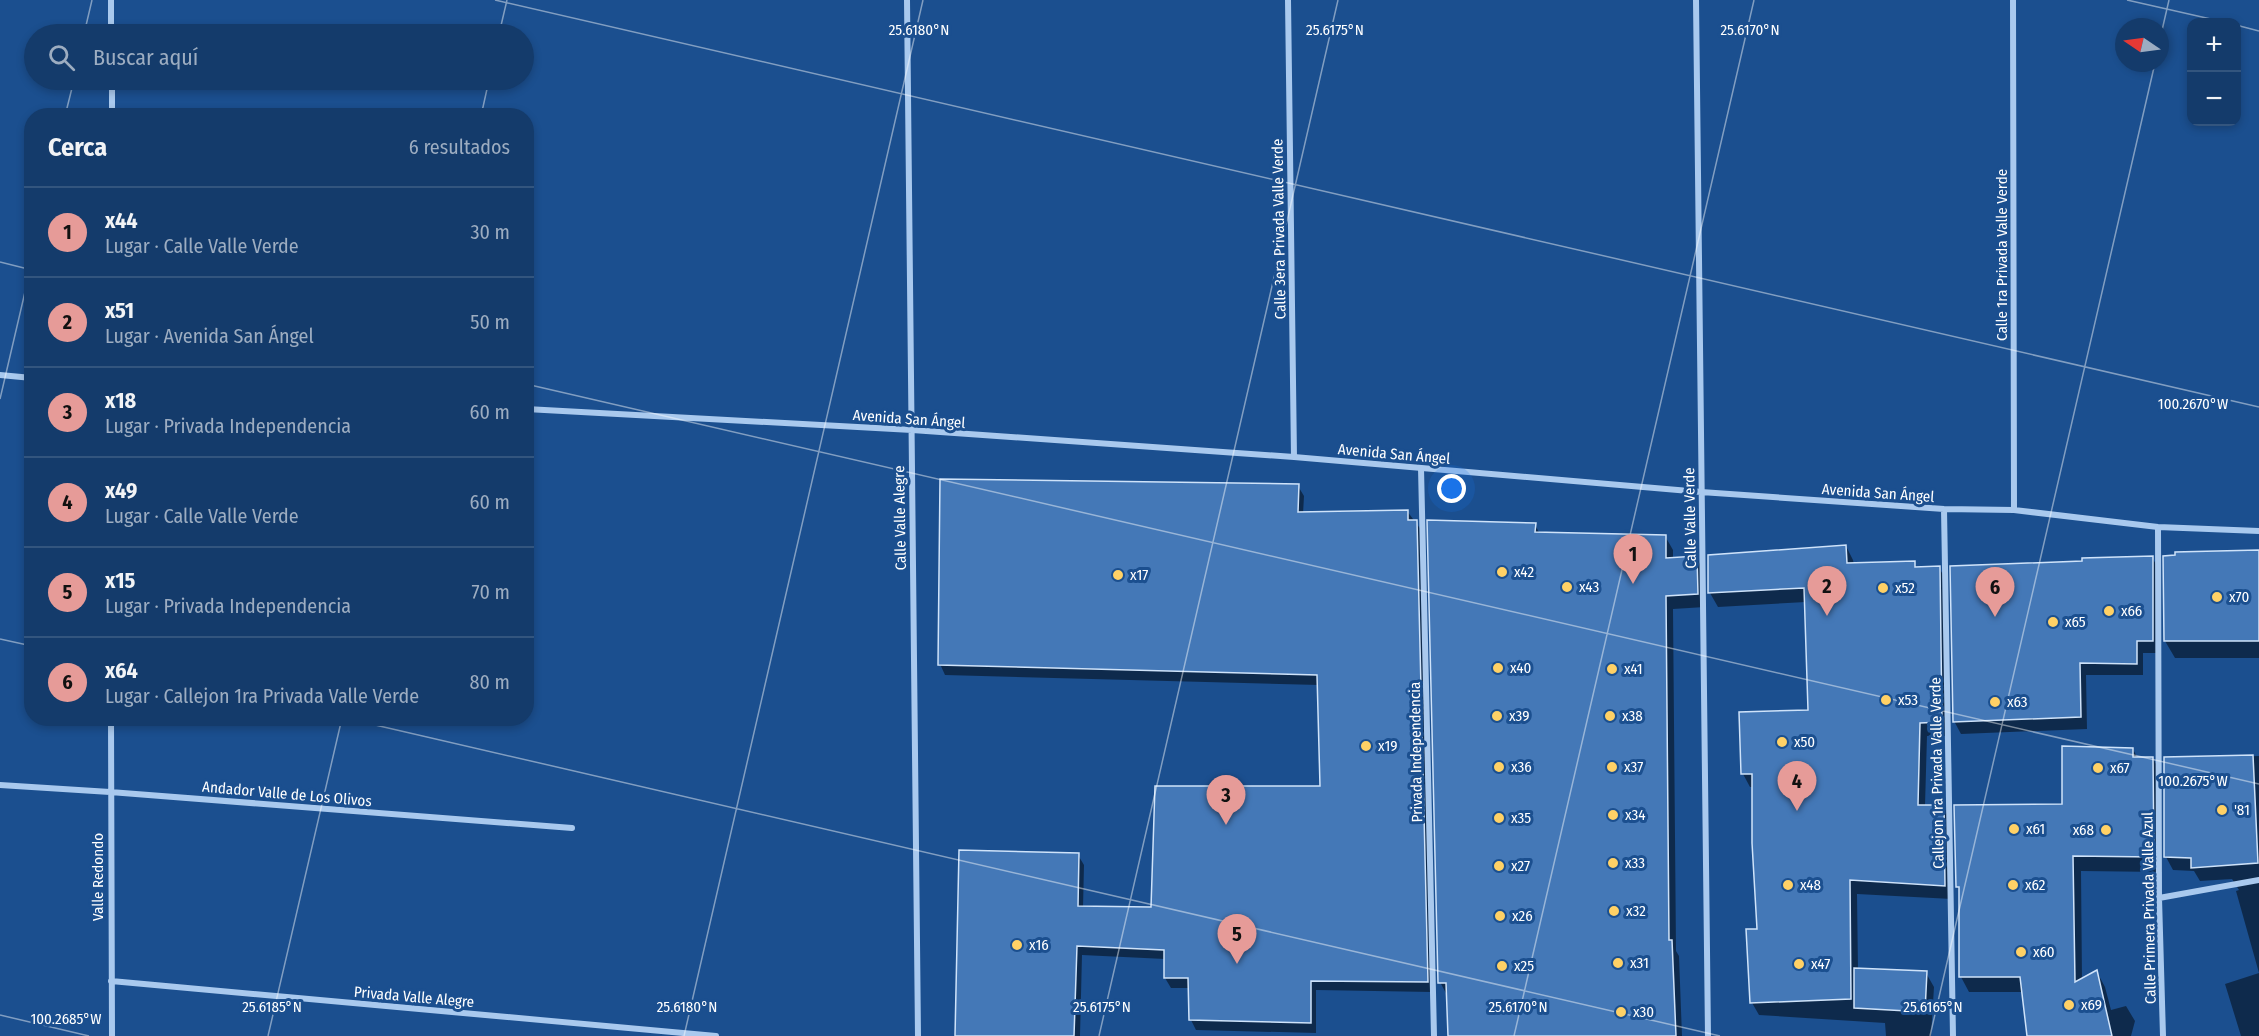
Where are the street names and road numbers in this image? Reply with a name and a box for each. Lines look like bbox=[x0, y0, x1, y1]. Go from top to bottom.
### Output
street label: Calle 3era Privada Valle Verde bbox=[1268, 139, 1290, 319]
street label: Calle 1ra Privada Valle Verde bbox=[1993, 169, 2011, 341]
street label: Avenida San Ángel bbox=[852, 406, 966, 432]
street label: Avenida San Ángel bbox=[1337, 440, 1451, 468]
street label: Calle Valle Alegre bbox=[890, 465, 910, 571]
street label: Calle Valle Verde bbox=[1680, 467, 1700, 569]
street label: Avenida San Ángel bbox=[1821, 480, 1935, 506]
street label: Callejon 1ra Privada Valle Verde bbox=[1926, 677, 1948, 869]
street label: Privada Independencia bbox=[1406, 681, 1426, 823]
street label: Andador Valle de Los Olivos bbox=[202, 778, 372, 810]
street label: Calle Primera Privada Valle Azul bbox=[2138, 812, 2160, 1004]
street label: Valle Redondo bbox=[89, 833, 107, 921]
street label: Privada Valle Alegre bbox=[353, 983, 475, 1011]

